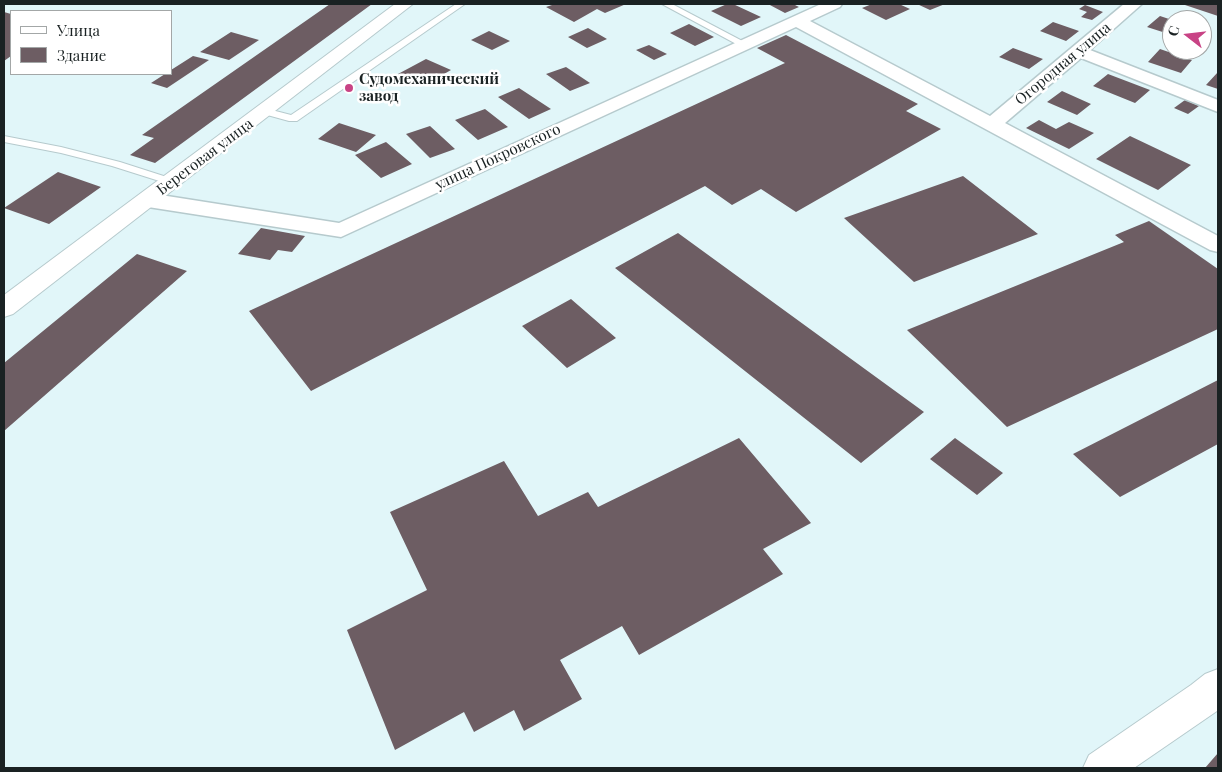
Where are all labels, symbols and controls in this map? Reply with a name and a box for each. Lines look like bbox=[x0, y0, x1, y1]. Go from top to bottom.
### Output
legend bbox=[10, 10, 172, 75]
north arrow bbox=[1162, 10, 1212, 60]
street label: Огородная улица bbox=[1012, 19, 1114, 109]
text: Улица bbox=[57, 20, 100, 40]
text: С bbox=[1163, 24, 1184, 38]
text: Здание bbox=[57, 45, 106, 65]
place label: Судомеханический завод bbox=[359, 70, 499, 105]
marker: Судомеханический завод bbox=[343, 82, 355, 94]
street label: Береговая улица bbox=[153, 115, 257, 199]
street label: улица Покровского bbox=[432, 120, 564, 194]

